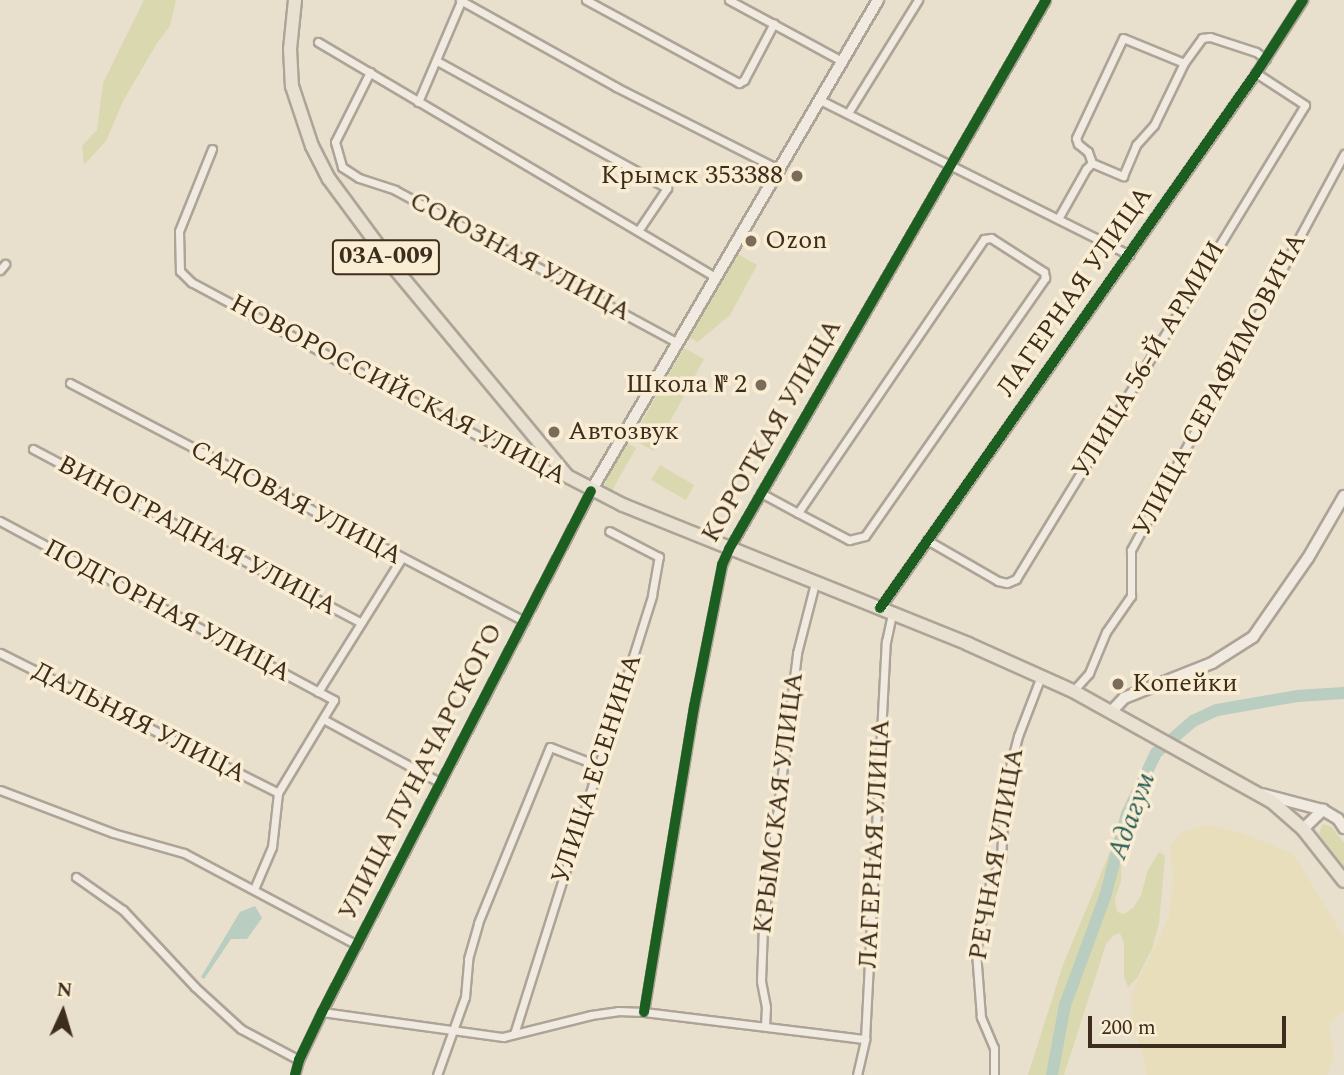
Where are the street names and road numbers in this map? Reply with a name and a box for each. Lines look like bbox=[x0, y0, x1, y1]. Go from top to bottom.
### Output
street label: ЛАГЕРНАЯ УЛИЦА bbox=[991, 181, 1159, 403]
street label: СОЮЗНАЯ УЛИЦА bbox=[404, 185, 636, 329]
street label: УЛИЦА СЕРАФИМОВИЧА bbox=[1127, 228, 1313, 542]
road number: 03А-009 bbox=[332, 236, 440, 278]
street label: УЛИЦА 56-Й АРМИИ bbox=[1066, 236, 1232, 484]
street label: НОВОРОССИЙСКАЯ УЛИЦА bbox=[225, 288, 571, 492]
street label: КОРОТКАЯ УЛИЦА bbox=[695, 314, 849, 548]
street label: САДОВАЯ УЛИЦА bbox=[185, 434, 407, 572]
street label: ВИНОГРАДНАЯ УЛИЦА bbox=[52, 449, 342, 623]
street label: ПОДГОРНАЯ УЛИЦА bbox=[38, 533, 296, 689]
street label: УЛИЦА ЛУНАЧАРСКОГО bbox=[332, 618, 510, 926]
street label: УЛИЦА ЕСЕНИНА bbox=[545, 650, 649, 888]
street label: ДАЛЬНЯЯ УЛИЦА bbox=[27, 656, 251, 790]
street label: КРЫМСКАЯ УЛИЦА bbox=[747, 671, 811, 935]
street label: ЛАГЕРНАЯ УЛИЦА bbox=[853, 719, 897, 969]
street label: РЕЧНАЯ УЛИЦА bbox=[963, 745, 1031, 963]

